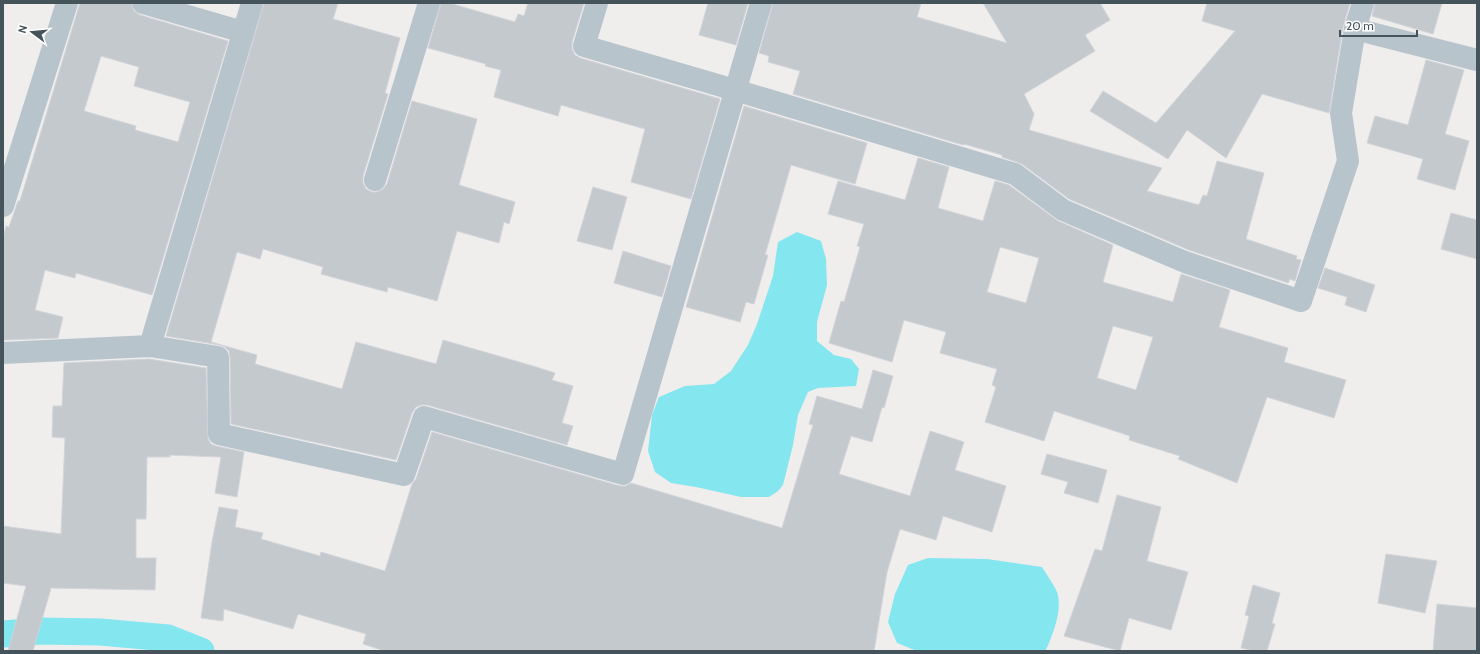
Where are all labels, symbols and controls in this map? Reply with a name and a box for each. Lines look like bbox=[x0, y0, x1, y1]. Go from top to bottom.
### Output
north arrow bbox=[12, 12, 52, 52]
scale bar bbox=[1340, 12, 1417, 38]
text: 20 m bbox=[1346, 18, 1374, 33]
text: N bbox=[15, 24, 30, 35]

